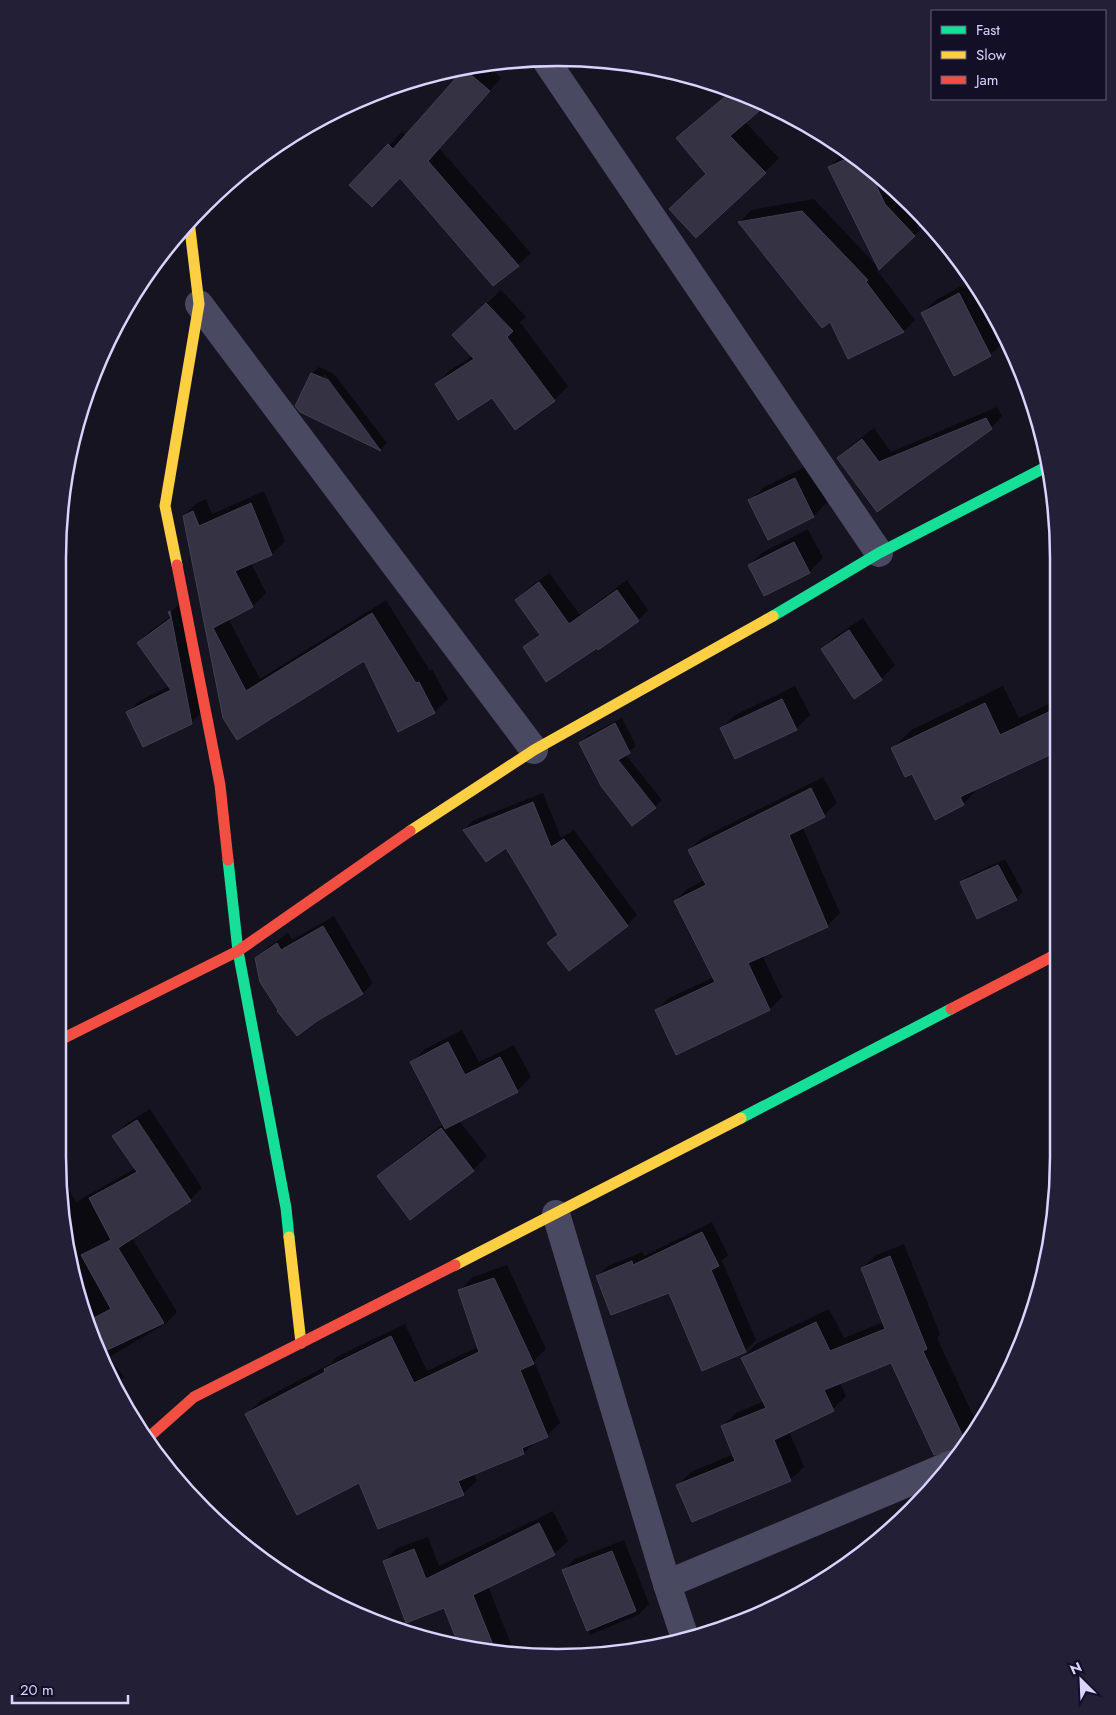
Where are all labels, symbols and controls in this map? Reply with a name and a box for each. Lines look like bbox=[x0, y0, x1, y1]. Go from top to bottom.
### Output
legend bbox=[931, 10, 1106, 100]
text: Fast bbox=[976, 19, 1000, 41]
text: Slow bbox=[976, 44, 1007, 66]
text: Jam bbox=[974, 69, 999, 91]
north arrow bbox=[1056, 1655, 1106, 1705]
text: N bbox=[1067, 1657, 1085, 1680]
scale bar bbox=[12, 1672, 129, 1704]
text: 20 m bbox=[20, 1679, 54, 1701]

